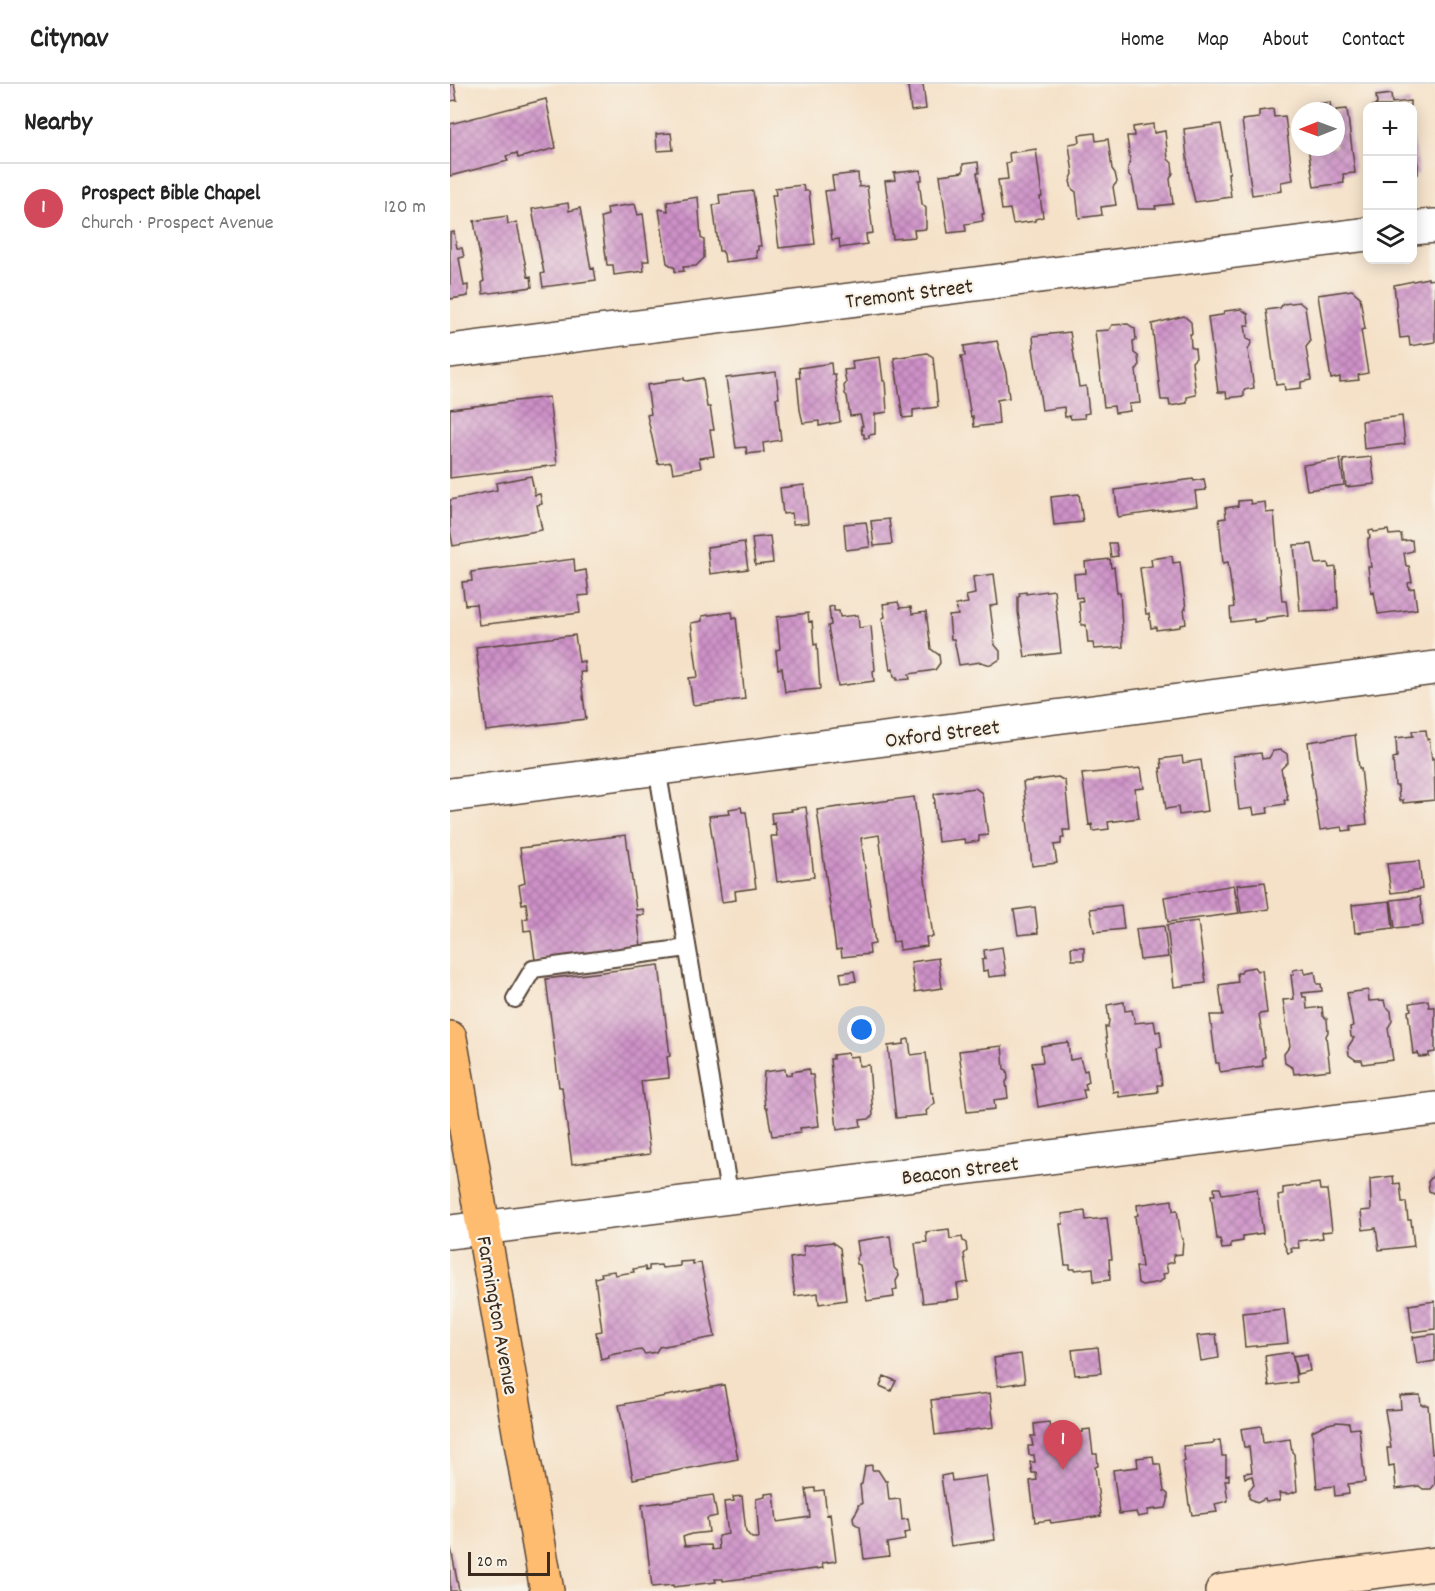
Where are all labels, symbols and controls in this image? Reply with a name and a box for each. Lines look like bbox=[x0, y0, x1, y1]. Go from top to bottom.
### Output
text: Citynav bbox=[30, 21, 108, 61]
text: Home bbox=[1120, 26, 1164, 56]
text: Map bbox=[1197, 26, 1229, 56]
text: About bbox=[1262, 26, 1309, 56]
text: Contact bbox=[1342, 26, 1405, 56]
north arrow bbox=[1291, 102, 1345, 156]
map controls bbox=[1363, 102, 1417, 264]
button: + bbox=[1363, 102, 1417, 156]
text: Nearby bbox=[24, 105, 92, 142]
button: − bbox=[1363, 156, 1417, 210]
text: Prospect Bible Chapel bbox=[81, 179, 260, 210]
text: 1 bbox=[41, 194, 46, 222]
text: 120 m bbox=[384, 194, 426, 222]
text: Church · Prospect Avenue bbox=[81, 210, 274, 238]
button: layers bbox=[1363, 210, 1417, 264]
street label: Tremont Street bbox=[844, 272, 975, 319]
street label: Oxford Street bbox=[883, 713, 1002, 758]
your location bbox=[847, 1015, 876, 1044]
street label: Beacon Street bbox=[900, 1150, 1021, 1195]
street label: Farmington Avenue bbox=[466, 1234, 525, 1397]
pin: 1 bbox=[1044, 1420, 1082, 1470]
scale bar bbox=[468, 1549, 550, 1576]
text: 20 m bbox=[477, 1551, 507, 1574]

